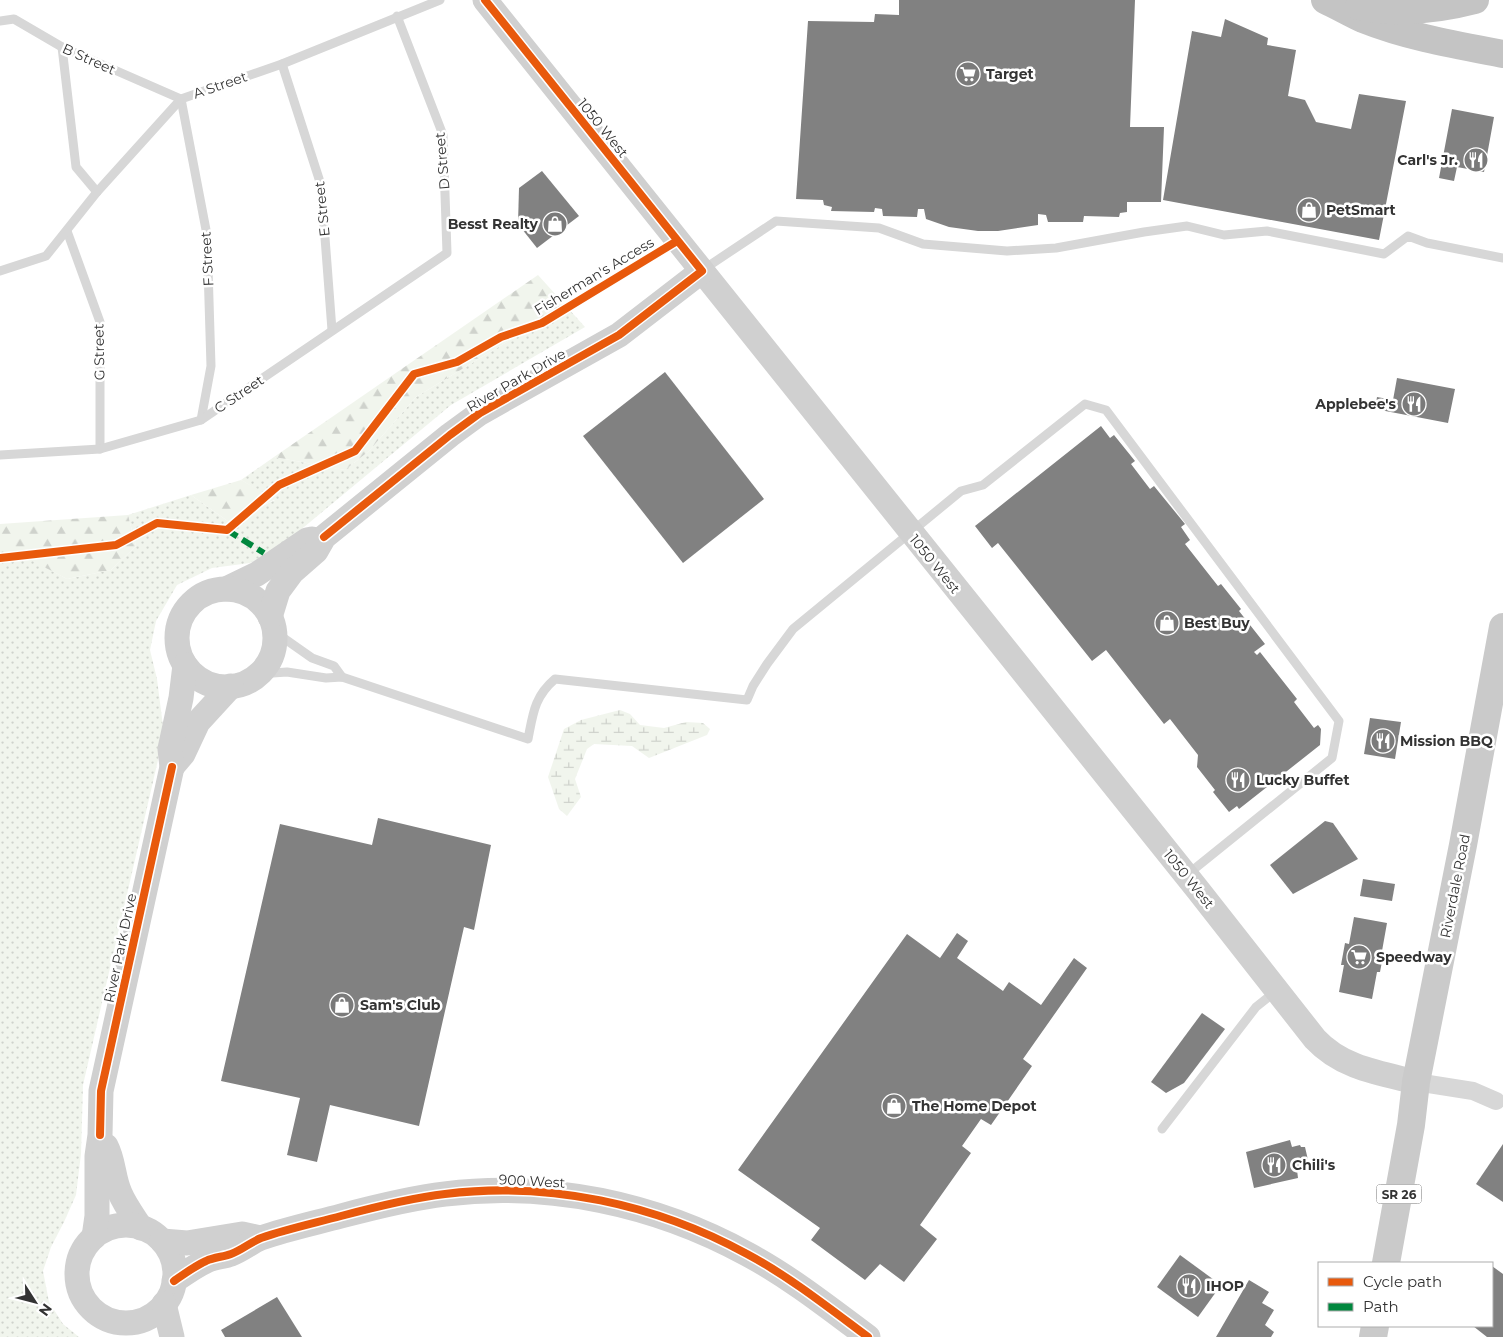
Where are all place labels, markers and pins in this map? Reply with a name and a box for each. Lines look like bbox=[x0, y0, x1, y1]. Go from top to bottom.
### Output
supermarket icon: Target bbox=[955, 61, 981, 87]
place label: Target bbox=[986, 65, 1034, 83]
restaurant icon: Carl's Jr. bbox=[1463, 147, 1489, 173]
place label: Carl's Jr. bbox=[1397, 151, 1458, 169]
shop icon: PetSmart bbox=[1296, 197, 1322, 223]
place label: PetSmart bbox=[1326, 201, 1396, 219]
shop icon: Besst Realty bbox=[542, 211, 568, 237]
place label: Besst Realty bbox=[448, 215, 539, 233]
restaurant icon: Applebee's bbox=[1401, 391, 1427, 417]
place label: Applebee's bbox=[1314, 395, 1397, 413]
shop icon: Best Buy bbox=[1154, 610, 1180, 636]
place label: Best Buy bbox=[1184, 614, 1250, 632]
restaurant icon: Mission BBQ bbox=[1370, 728, 1396, 754]
place label: Mission BBQ bbox=[1400, 732, 1493, 750]
restaurant icon: Lucky Buffet bbox=[1225, 767, 1251, 793]
place label: Lucky Buffet bbox=[1256, 771, 1350, 789]
supermarket icon: Speedway bbox=[1346, 944, 1372, 970]
place label: Speedway bbox=[1376, 948, 1452, 966]
shop icon: Sam's Club bbox=[329, 992, 355, 1018]
place label: Sam's Club bbox=[360, 996, 441, 1014]
shop icon: The Home Depot bbox=[881, 1093, 907, 1119]
place label: The Home Depot bbox=[912, 1097, 1037, 1115]
restaurant icon: Chili's bbox=[1261, 1152, 1287, 1178]
place label: Chili's bbox=[1292, 1156, 1336, 1174]
restaurant icon: IHOP bbox=[1176, 1273, 1202, 1299]
place label: IHOP bbox=[1206, 1277, 1244, 1295]

